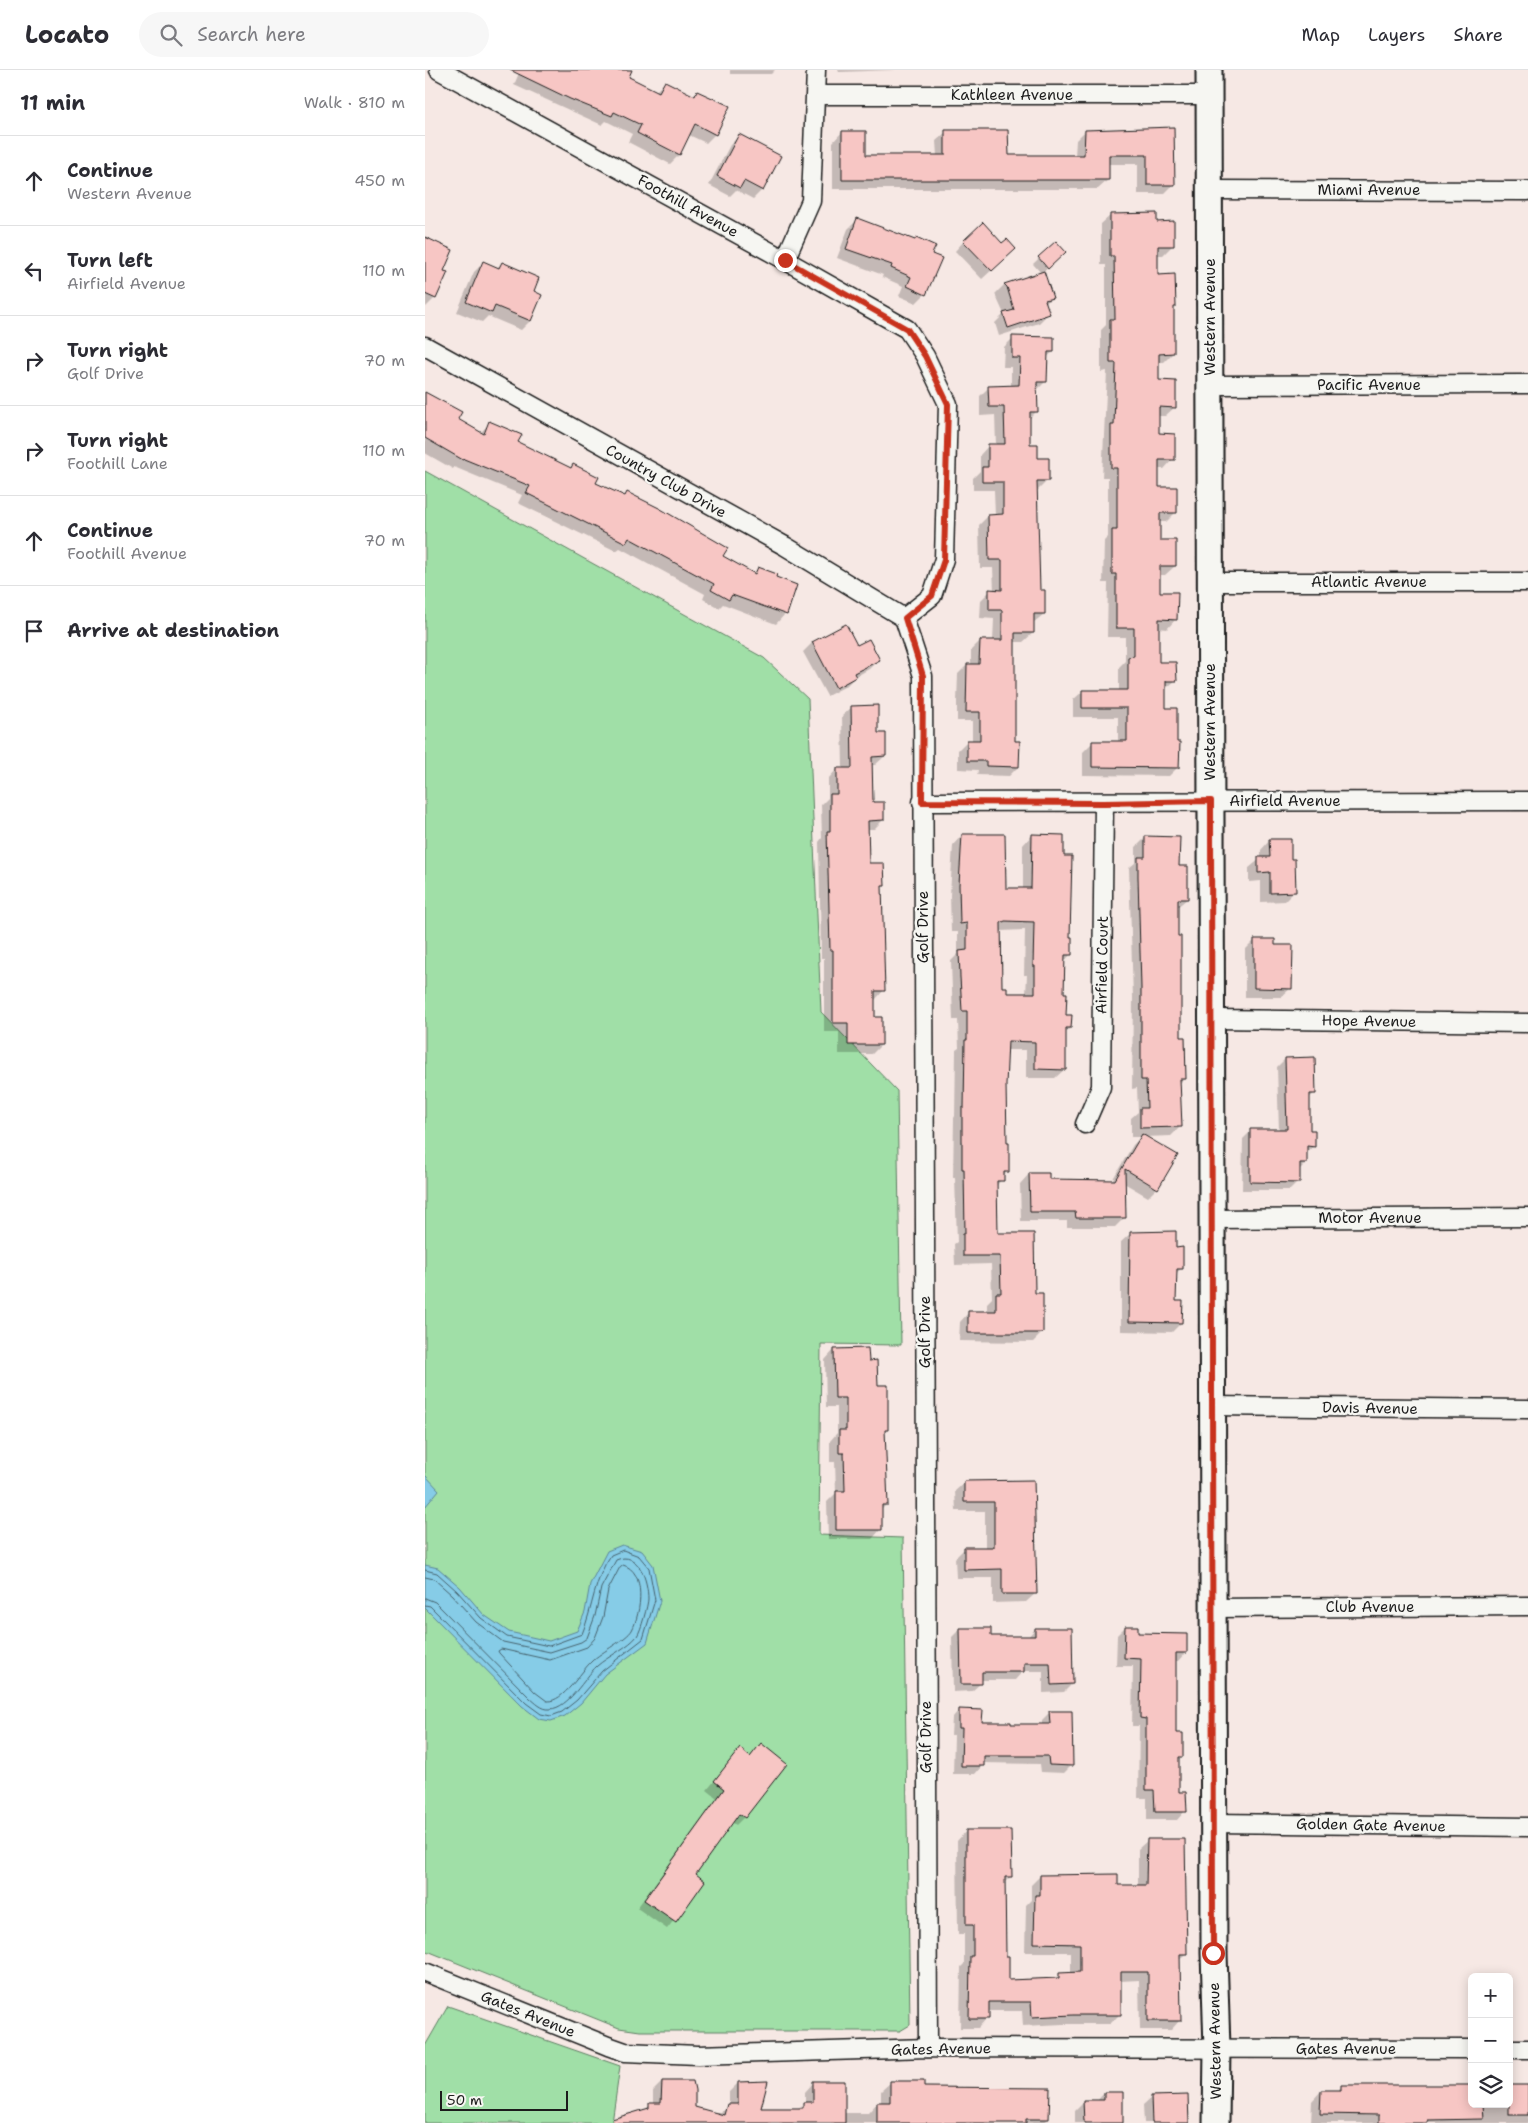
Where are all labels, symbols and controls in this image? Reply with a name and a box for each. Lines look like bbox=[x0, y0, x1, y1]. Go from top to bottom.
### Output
search box bbox=[139, 12, 489, 57]
text: Locato bbox=[25, 19, 109, 51]
icon: search bbox=[157, 21, 185, 49]
text: Search here bbox=[197, 22, 306, 47]
text: Map bbox=[1302, 23, 1340, 47]
text: Layers bbox=[1368, 23, 1425, 47]
text: Share bbox=[1453, 23, 1503, 47]
street label: Kathleen Avenue bbox=[951, 85, 1073, 105]
text: 11 min bbox=[20, 89, 85, 117]
text: Walk · 810 m bbox=[304, 92, 405, 113]
text: Continue bbox=[67, 158, 153, 183]
icon: ahead bbox=[20, 167, 48, 195]
text: 450 m bbox=[354, 170, 405, 191]
street label: Foothill Avenue bbox=[634, 170, 742, 242]
street label: Miami Avenue bbox=[1318, 180, 1420, 200]
text: Western Avenue bbox=[67, 183, 192, 204]
text: Turn left bbox=[67, 248, 153, 273]
route end bbox=[774, 249, 797, 272]
icon: left bbox=[20, 257, 48, 285]
street label: Western Avenue bbox=[1200, 258, 1220, 376]
text: 110 m bbox=[362, 260, 405, 281]
text: Airfield Avenue bbox=[67, 273, 186, 294]
text: Turn right bbox=[67, 338, 168, 363]
icon: right bbox=[20, 347, 48, 375]
text: 70 m bbox=[364, 350, 405, 371]
text: Golf Drive bbox=[67, 363, 144, 384]
street label: Pacific Avenue bbox=[1317, 375, 1421, 395]
text: Turn right bbox=[67, 428, 168, 453]
icon: right bbox=[20, 437, 48, 465]
text: 110 m bbox=[362, 440, 405, 461]
street label: Country Club Drive bbox=[602, 440, 730, 522]
text: Foothill Lane bbox=[67, 453, 168, 474]
text: Continue bbox=[67, 518, 153, 543]
icon: ahead bbox=[20, 527, 48, 555]
text: 70 m bbox=[364, 530, 405, 551]
text: Foothill Avenue bbox=[67, 543, 187, 564]
street label: Atlantic Avenue bbox=[1311, 572, 1427, 592]
icon: arrive bbox=[20, 617, 48, 645]
text: Arrive at destination bbox=[67, 618, 279, 643]
street label: Western Avenue bbox=[1200, 663, 1220, 781]
street label: Airfield Avenue bbox=[1229, 791, 1341, 811]
street label: Golf Drive bbox=[913, 891, 933, 963]
street label: Airfield Court bbox=[1091, 916, 1113, 1014]
street label: Hope Avenue bbox=[1321, 1010, 1417, 1032]
street label: Motor Avenue bbox=[1318, 1208, 1422, 1228]
street label: Golf Drive bbox=[915, 1296, 935, 1368]
street label: Davis Avenue bbox=[1322, 1397, 1418, 1419]
street label: Club Avenue bbox=[1326, 1597, 1414, 1617]
street label: Golf Drive bbox=[916, 1701, 936, 1773]
street label: Golden Gate Avenue bbox=[1296, 1814, 1446, 1836]
route start bbox=[1202, 1942, 1225, 1965]
map controls bbox=[1468, 1973, 1513, 2108]
button: + bbox=[1468, 1973, 1513, 2018]
street label: Western Avenue bbox=[1204, 1982, 1226, 2100]
street label: Gates Avenue bbox=[478, 1986, 578, 2042]
button: − bbox=[1468, 2018, 1513, 2063]
street label: Gates Avenue bbox=[891, 2038, 991, 2060]
street label: Gates Avenue bbox=[1296, 2039, 1396, 2059]
button: layers bbox=[1468, 2063, 1513, 2108]
scale bar bbox=[440, 2088, 567, 2111]
text: 50 m bbox=[447, 2091, 482, 2109]

